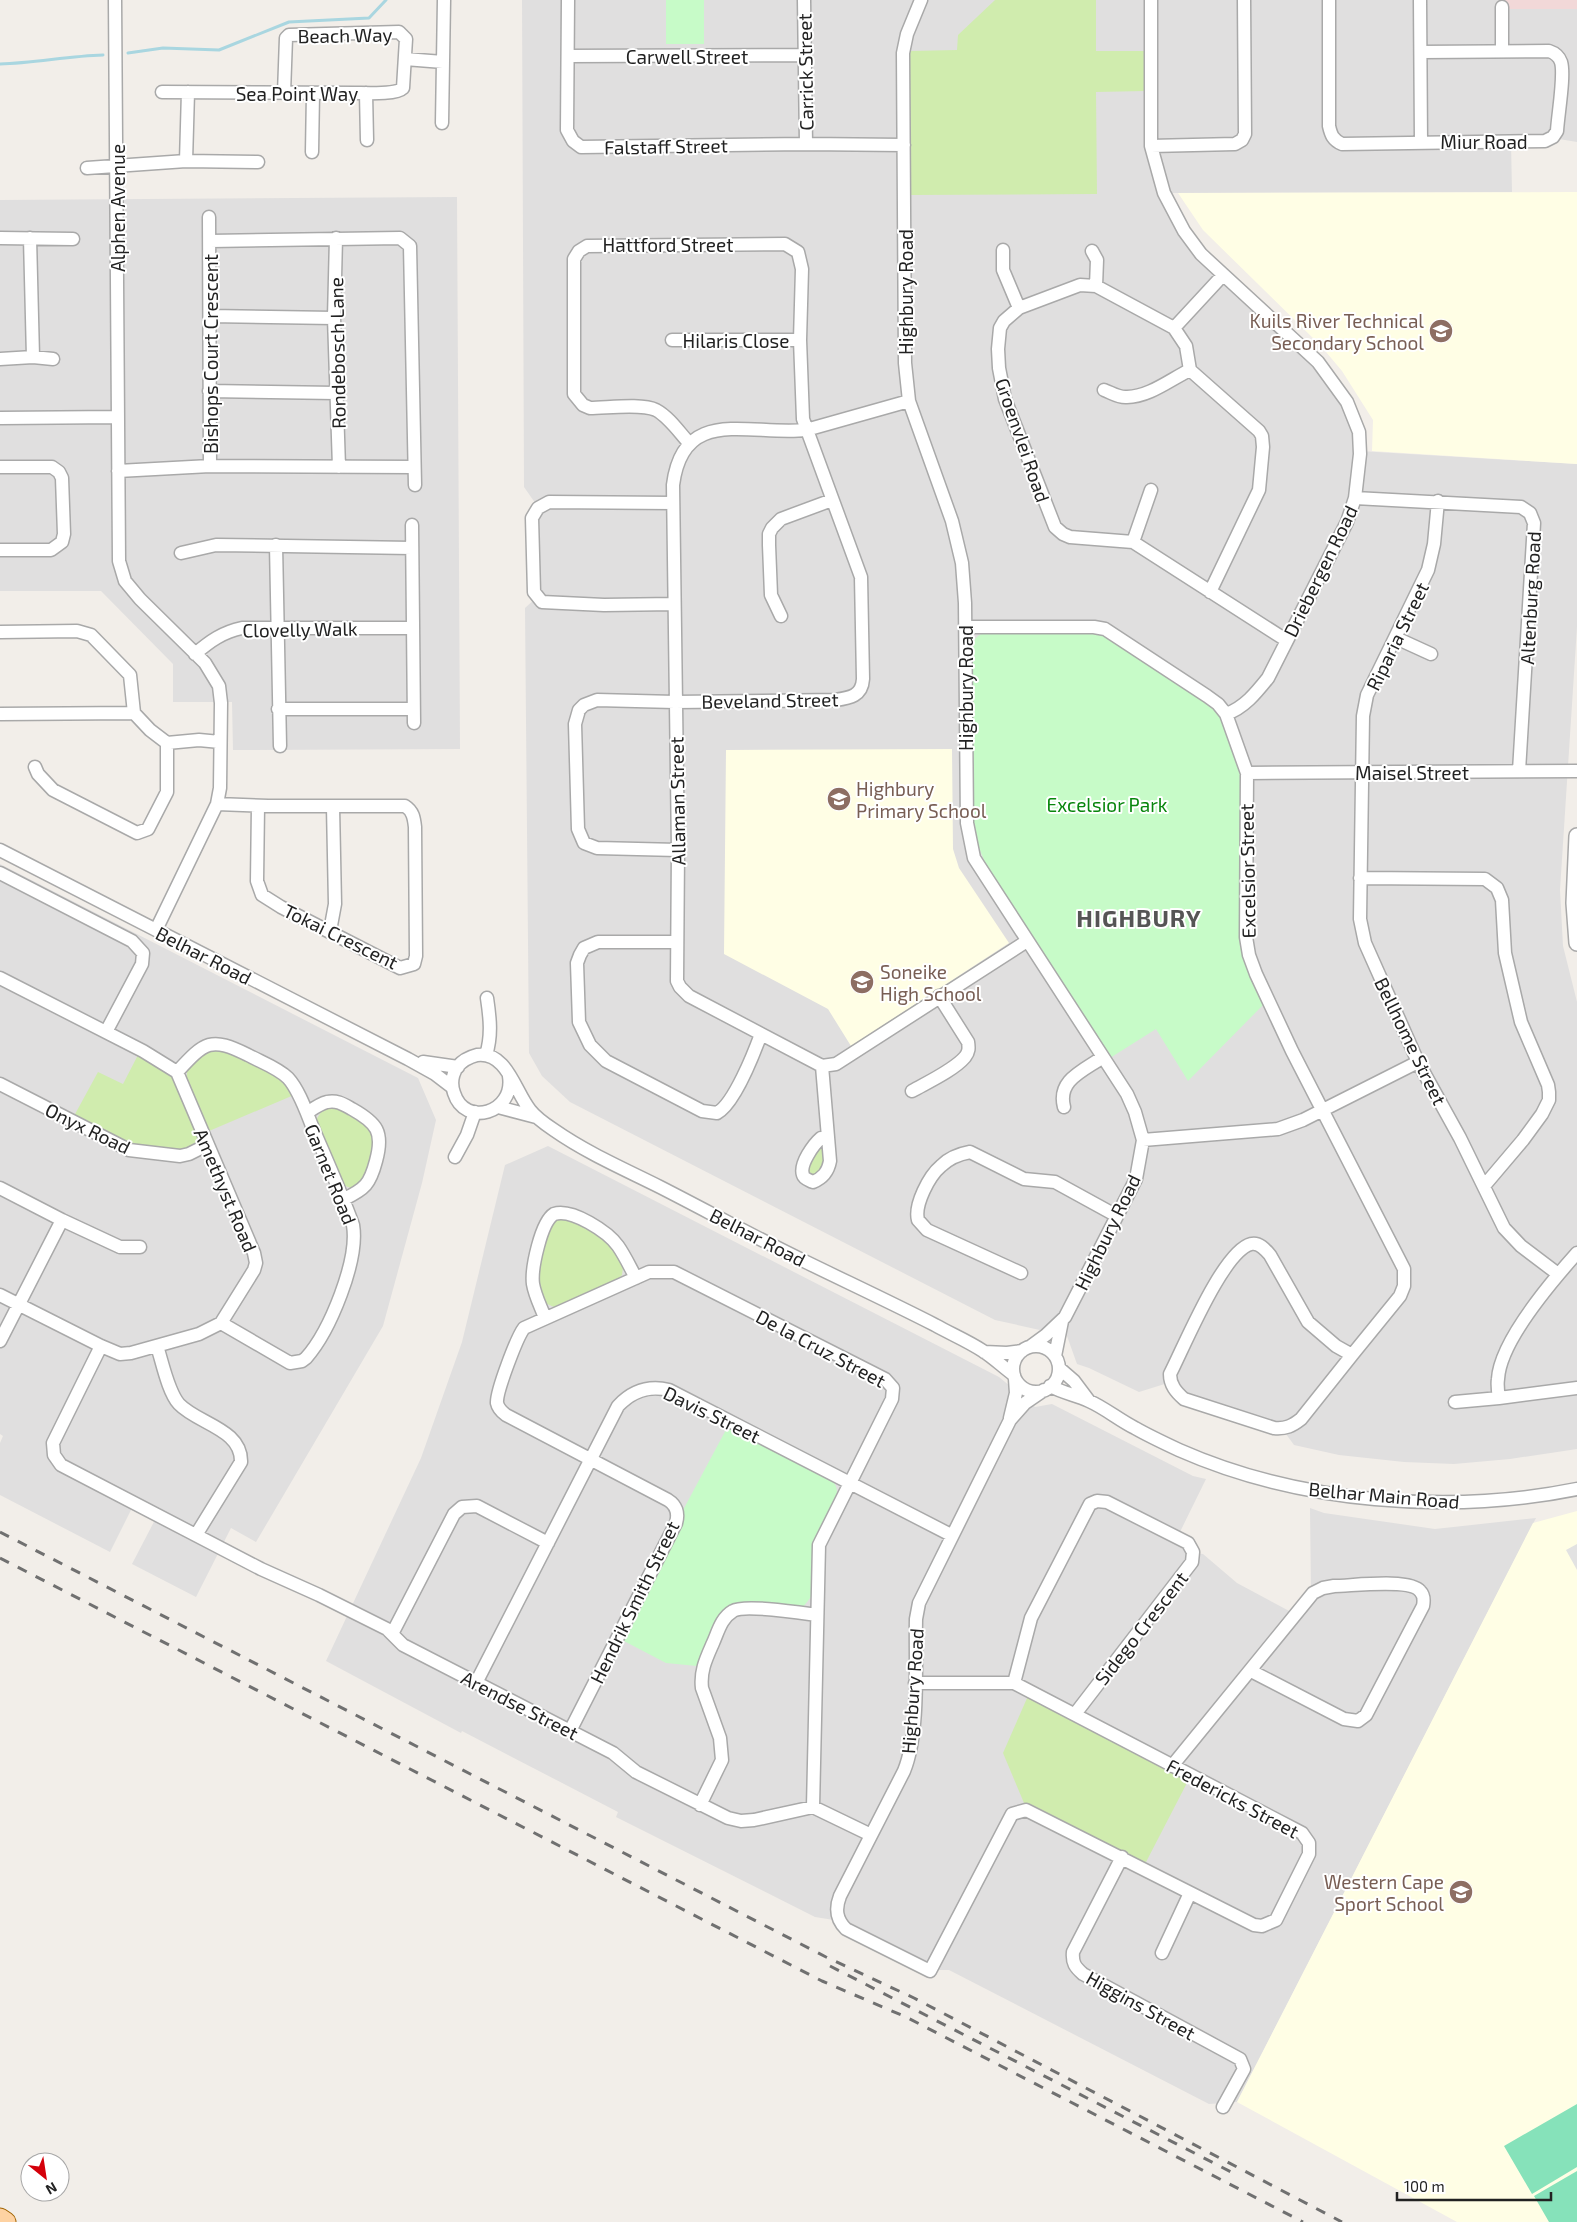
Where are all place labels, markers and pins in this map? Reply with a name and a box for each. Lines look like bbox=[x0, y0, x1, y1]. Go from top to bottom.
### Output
place label: Kuils River Technical Secondary School bbox=[1250, 309, 1424, 354]
school or university icon: Kuils River Technical Secondary School bbox=[1428, 318, 1454, 344]
place label: Highbury Primary School bbox=[856, 777, 987, 822]
school or university icon: Highbury Primary School bbox=[826, 786, 852, 812]
place label: Soneike High School bbox=[880, 960, 982, 1005]
school or university icon: Soneike High School bbox=[849, 969, 875, 995]
place label: Western Cape Sport School bbox=[1324, 1870, 1444, 1915]
school or university icon: Western Cape Sport School bbox=[1448, 1879, 1474, 1905]

